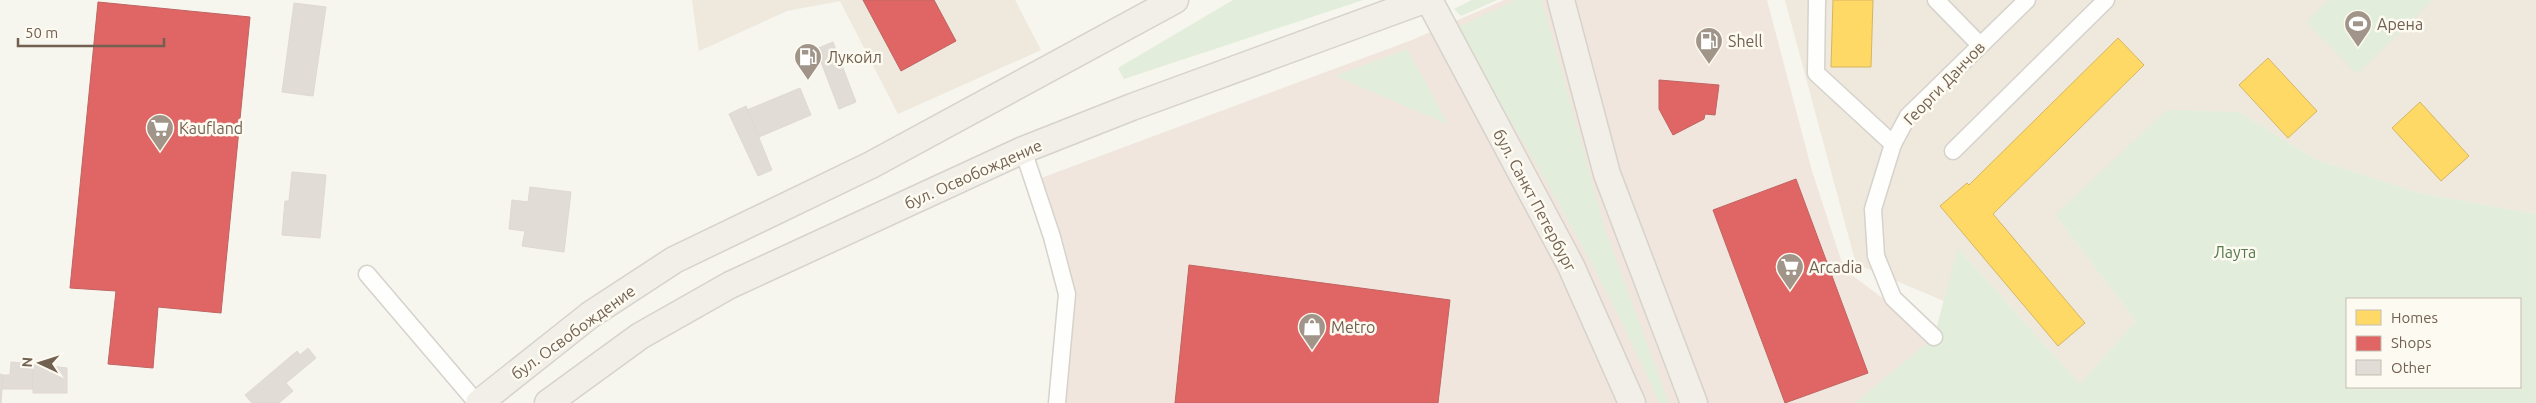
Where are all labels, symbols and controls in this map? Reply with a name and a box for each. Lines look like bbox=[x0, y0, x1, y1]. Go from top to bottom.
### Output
sports icon: Арена bbox=[2343, 9, 2373, 48]
scale bar bbox=[18, 15, 164, 47]
place label: Арена bbox=[2377, 15, 2423, 33]
text: 50 m bbox=[25, 24, 58, 41]
fuel station icon: Shell bbox=[1694, 26, 1724, 65]
place label: Shell bbox=[1728, 32, 1763, 50]
street label: Георги Данчов bbox=[1900, 38, 1988, 128]
fuel station icon: Лукойл bbox=[793, 42, 823, 81]
place label: Лукойл bbox=[827, 48, 882, 66]
supermarket icon: Kaufland bbox=[145, 113, 175, 152]
place label: Kaufland bbox=[179, 119, 243, 137]
street label: бул. Санкт Петербург bbox=[1490, 126, 1580, 275]
street label: бул. Освобождение bbox=[902, 136, 1044, 212]
park label: Лаута bbox=[2214, 243, 2256, 261]
supermarket icon: Arcadia bbox=[1775, 252, 1805, 291]
place label: Arcadia bbox=[1809, 258, 1863, 276]
street label: бул. Освобождение bbox=[508, 281, 638, 383]
legend bbox=[2346, 298, 2521, 388]
text: Homes bbox=[2391, 309, 2438, 326]
shop icon: Metro bbox=[1297, 312, 1327, 351]
place label: Metro bbox=[1331, 318, 1375, 336]
text: Shops bbox=[2391, 334, 2432, 351]
north arrow bbox=[15, 338, 65, 388]
text: N bbox=[19, 356, 35, 368]
text: Other bbox=[2391, 359, 2431, 376]

